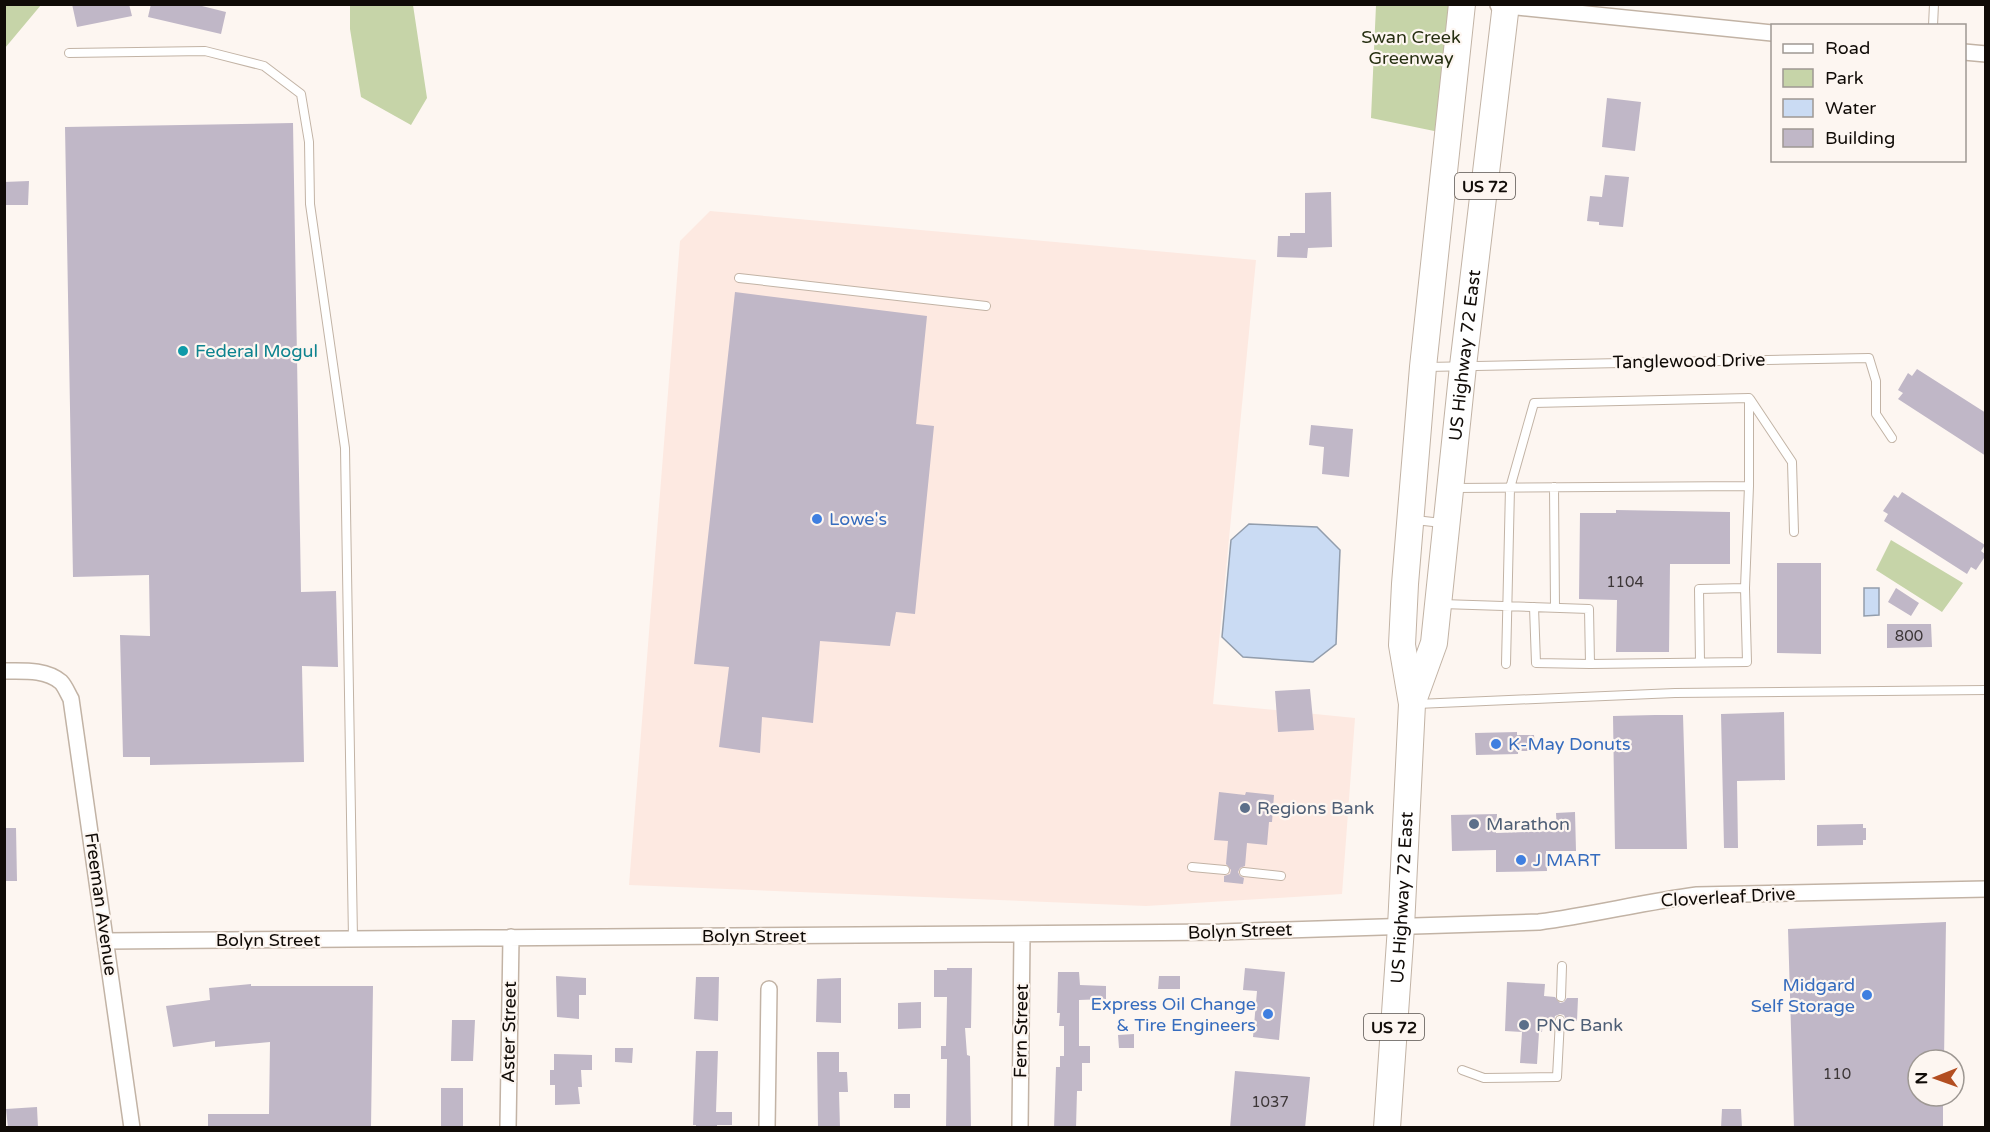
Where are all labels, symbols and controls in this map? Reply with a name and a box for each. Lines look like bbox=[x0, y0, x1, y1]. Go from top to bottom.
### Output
legend bbox=[1771, 24, 1966, 162]
park label: Swan Creek Greenway bbox=[1361, 26, 1461, 69]
text: Road bbox=[1825, 37, 1870, 59]
text: Park bbox=[1825, 67, 1864, 89]
text: Water bbox=[1825, 97, 1876, 119]
text: Building bbox=[1825, 127, 1895, 149]
road number: US 72 bbox=[1455, 173, 1515, 199]
street label: US Highway 72 East bbox=[1444, 268, 1485, 442]
place label: Federal Mogul bbox=[195, 340, 318, 362]
marker: Federal Mogul bbox=[176, 344, 190, 358]
street label: Tanglewood Drive bbox=[1612, 349, 1766, 373]
place label: Lowe's bbox=[829, 508, 887, 530]
marker: Lowe's bbox=[810, 512, 824, 526]
house number: 1104 bbox=[1606, 573, 1644, 591]
house number: 800 bbox=[1895, 627, 1923, 645]
place label: K-May Donuts bbox=[1508, 733, 1631, 755]
marker: K-May Donuts bbox=[1489, 737, 1503, 751]
place label: Regions Bank bbox=[1257, 797, 1375, 819]
marker: Regions Bank bbox=[1238, 801, 1252, 815]
street label: US Highway 72 East bbox=[1386, 811, 1418, 984]
place label: Marathon bbox=[1486, 813, 1570, 835]
marker: Marathon bbox=[1467, 817, 1481, 831]
street label: Freeman Avenue bbox=[80, 831, 122, 977]
place label: J MART bbox=[1533, 849, 1601, 871]
marker: J MART bbox=[1514, 853, 1528, 867]
street label: Cloverleaf Drive bbox=[1660, 882, 1796, 912]
street label: Bolyn Street bbox=[1187, 918, 1293, 944]
street label: Bolyn Street bbox=[702, 925, 806, 947]
street label: Bolyn Street bbox=[216, 929, 320, 951]
place label: Midgard Self Storage bbox=[1751, 974, 1855, 1017]
street label: Aster Street bbox=[497, 981, 521, 1083]
street label: Fern Street bbox=[1009, 984, 1033, 1078]
marker: Midgard Self Storage bbox=[1860, 988, 1874, 1002]
place label: Express Oil Change & Tire Engineers bbox=[1090, 993, 1256, 1036]
marker: Express Oil Change & Tire Engineers bbox=[1261, 1007, 1275, 1021]
road number: US 72 bbox=[1364, 1014, 1424, 1040]
place label: PNC Bank bbox=[1536, 1014, 1623, 1036]
marker: PNC Bank bbox=[1517, 1018, 1531, 1032]
north arrow bbox=[1906, 1048, 1966, 1108]
house number: 110 bbox=[1823, 1065, 1851, 1083]
text: N bbox=[1912, 1072, 1932, 1085]
house number: 1037 bbox=[1251, 1093, 1289, 1111]

